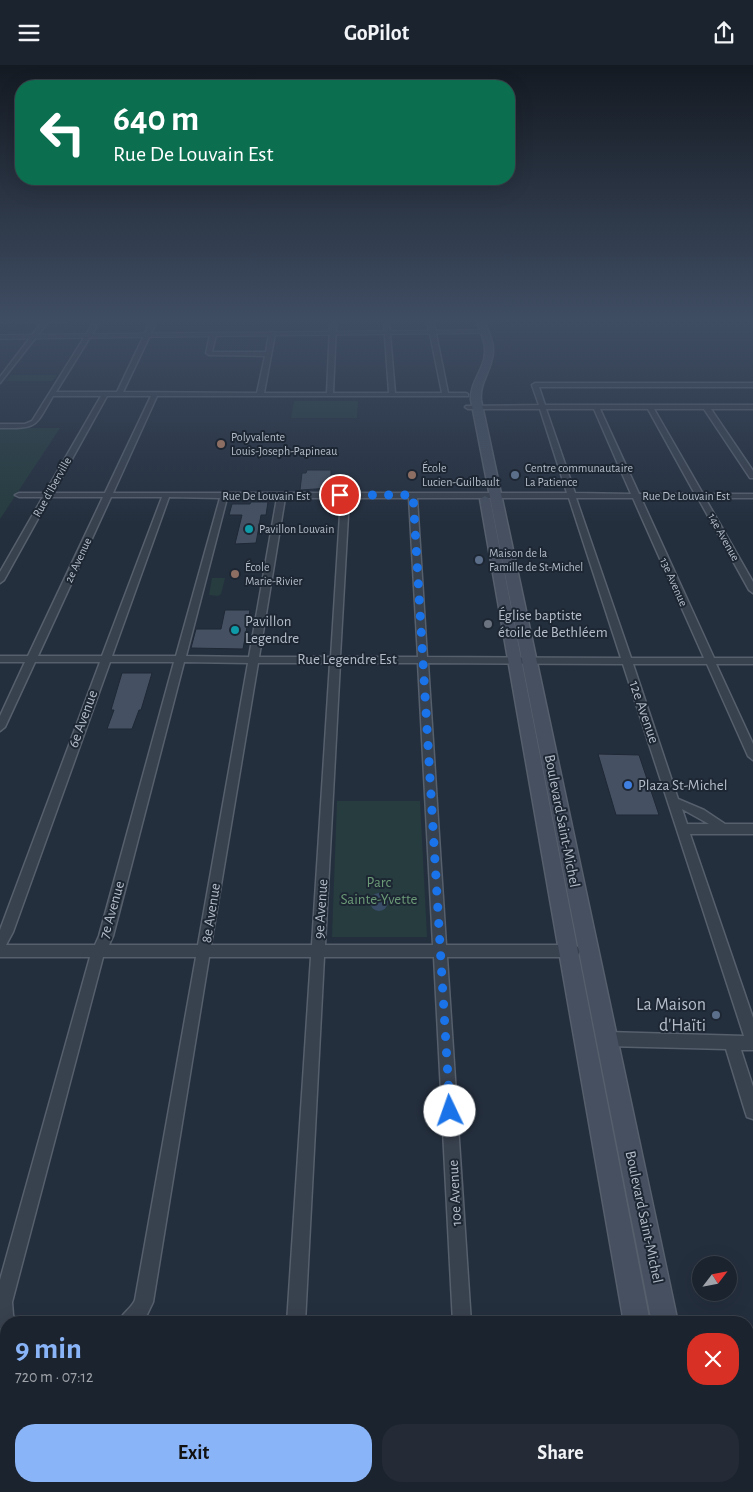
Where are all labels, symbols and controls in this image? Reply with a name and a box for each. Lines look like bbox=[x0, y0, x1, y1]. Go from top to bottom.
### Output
icon: menu bbox=[15, 19, 43, 47]
icon: share bbox=[710, 19, 738, 47]
text: GoPilot bbox=[344, 22, 409, 44]
icon: left bbox=[30, 100, 95, 165]
text: 640 m bbox=[113, 102, 199, 137]
text: Rue De Louvain Est bbox=[113, 143, 274, 165]
place label: Polyvalente Louis-Joseph-Papineau bbox=[231, 431, 337, 457]
marker: Polyvalente Louis-Joseph-Papineau bbox=[215, 438, 227, 450]
street label: Rue d'Iberville bbox=[31, 455, 73, 519]
place label: École Lucien-Guilbault bbox=[422, 461, 500, 488]
place label: Centre communautaire La Patience bbox=[525, 462, 633, 488]
marker: École Lucien-Guilbault bbox=[406, 469, 418, 481]
marker: Centre communautaire La Patience bbox=[509, 469, 521, 481]
pin bbox=[319, 474, 361, 516]
icon: arrive bbox=[326, 481, 354, 509]
street label: Rue De Louvain Est bbox=[222, 490, 310, 502]
street label: Rue De Louvain Est bbox=[642, 490, 730, 502]
street label: 14e Avenue bbox=[706, 511, 742, 563]
marker: Pavillon Louvain bbox=[243, 523, 255, 535]
place label: Pavillon Louvain bbox=[259, 523, 334, 535]
street label: 2e Avenue bbox=[62, 536, 94, 584]
place label: Maison de la Famille de St-Michel bbox=[489, 547, 583, 573]
marker: Maison de la Famille de St-Michel bbox=[473, 554, 485, 566]
street label: 13e Avenue bbox=[658, 556, 690, 608]
place label: École Marie-Rivier bbox=[245, 560, 302, 587]
marker: École Marie-Rivier bbox=[229, 568, 241, 580]
place label: Église baptiste étoile de Bethléem bbox=[498, 606, 608, 640]
place label: Pavillon Legendre bbox=[245, 614, 299, 646]
marker: Église baptiste étoile de Bethléem bbox=[482, 618, 494, 630]
marker: Pavillon Legendre bbox=[229, 624, 241, 636]
street label: Rue Legendre Est bbox=[297, 652, 397, 667]
street label: 12e Avenue bbox=[626, 679, 662, 745]
street label: 6e Avenue bbox=[66, 688, 100, 750]
street label: Boulevard Saint-Michel bbox=[542, 753, 582, 889]
place label: Plaza St-Michel bbox=[638, 778, 728, 793]
marker: Plaza St-Michel bbox=[622, 779, 634, 791]
park label: Parc Sainte-Yvette bbox=[341, 875, 418, 907]
street label: 9e Avenue bbox=[311, 878, 331, 940]
street label: 7e Avenue bbox=[97, 879, 127, 941]
street label: 8e Avenue bbox=[199, 882, 223, 944]
place label: La Maison d'Haïti bbox=[636, 996, 706, 1035]
marker: La Maison d'Haïti bbox=[710, 1009, 722, 1021]
position arrow bbox=[423, 1084, 475, 1136]
street label: Boulevard Saint-Michel bbox=[623, 1149, 665, 1285]
street label: 10e Avenue bbox=[446, 1159, 464, 1226]
north arrow bbox=[692, 1256, 738, 1301]
map controls bbox=[692, 1256, 737, 1301]
button: close bbox=[687, 1333, 739, 1385]
text: 9 min bbox=[15, 1334, 82, 1364]
text: 720 m · 07:12 bbox=[15, 1369, 93, 1385]
button: Exit bbox=[15, 1424, 372, 1482]
button: Share bbox=[382, 1424, 739, 1482]

